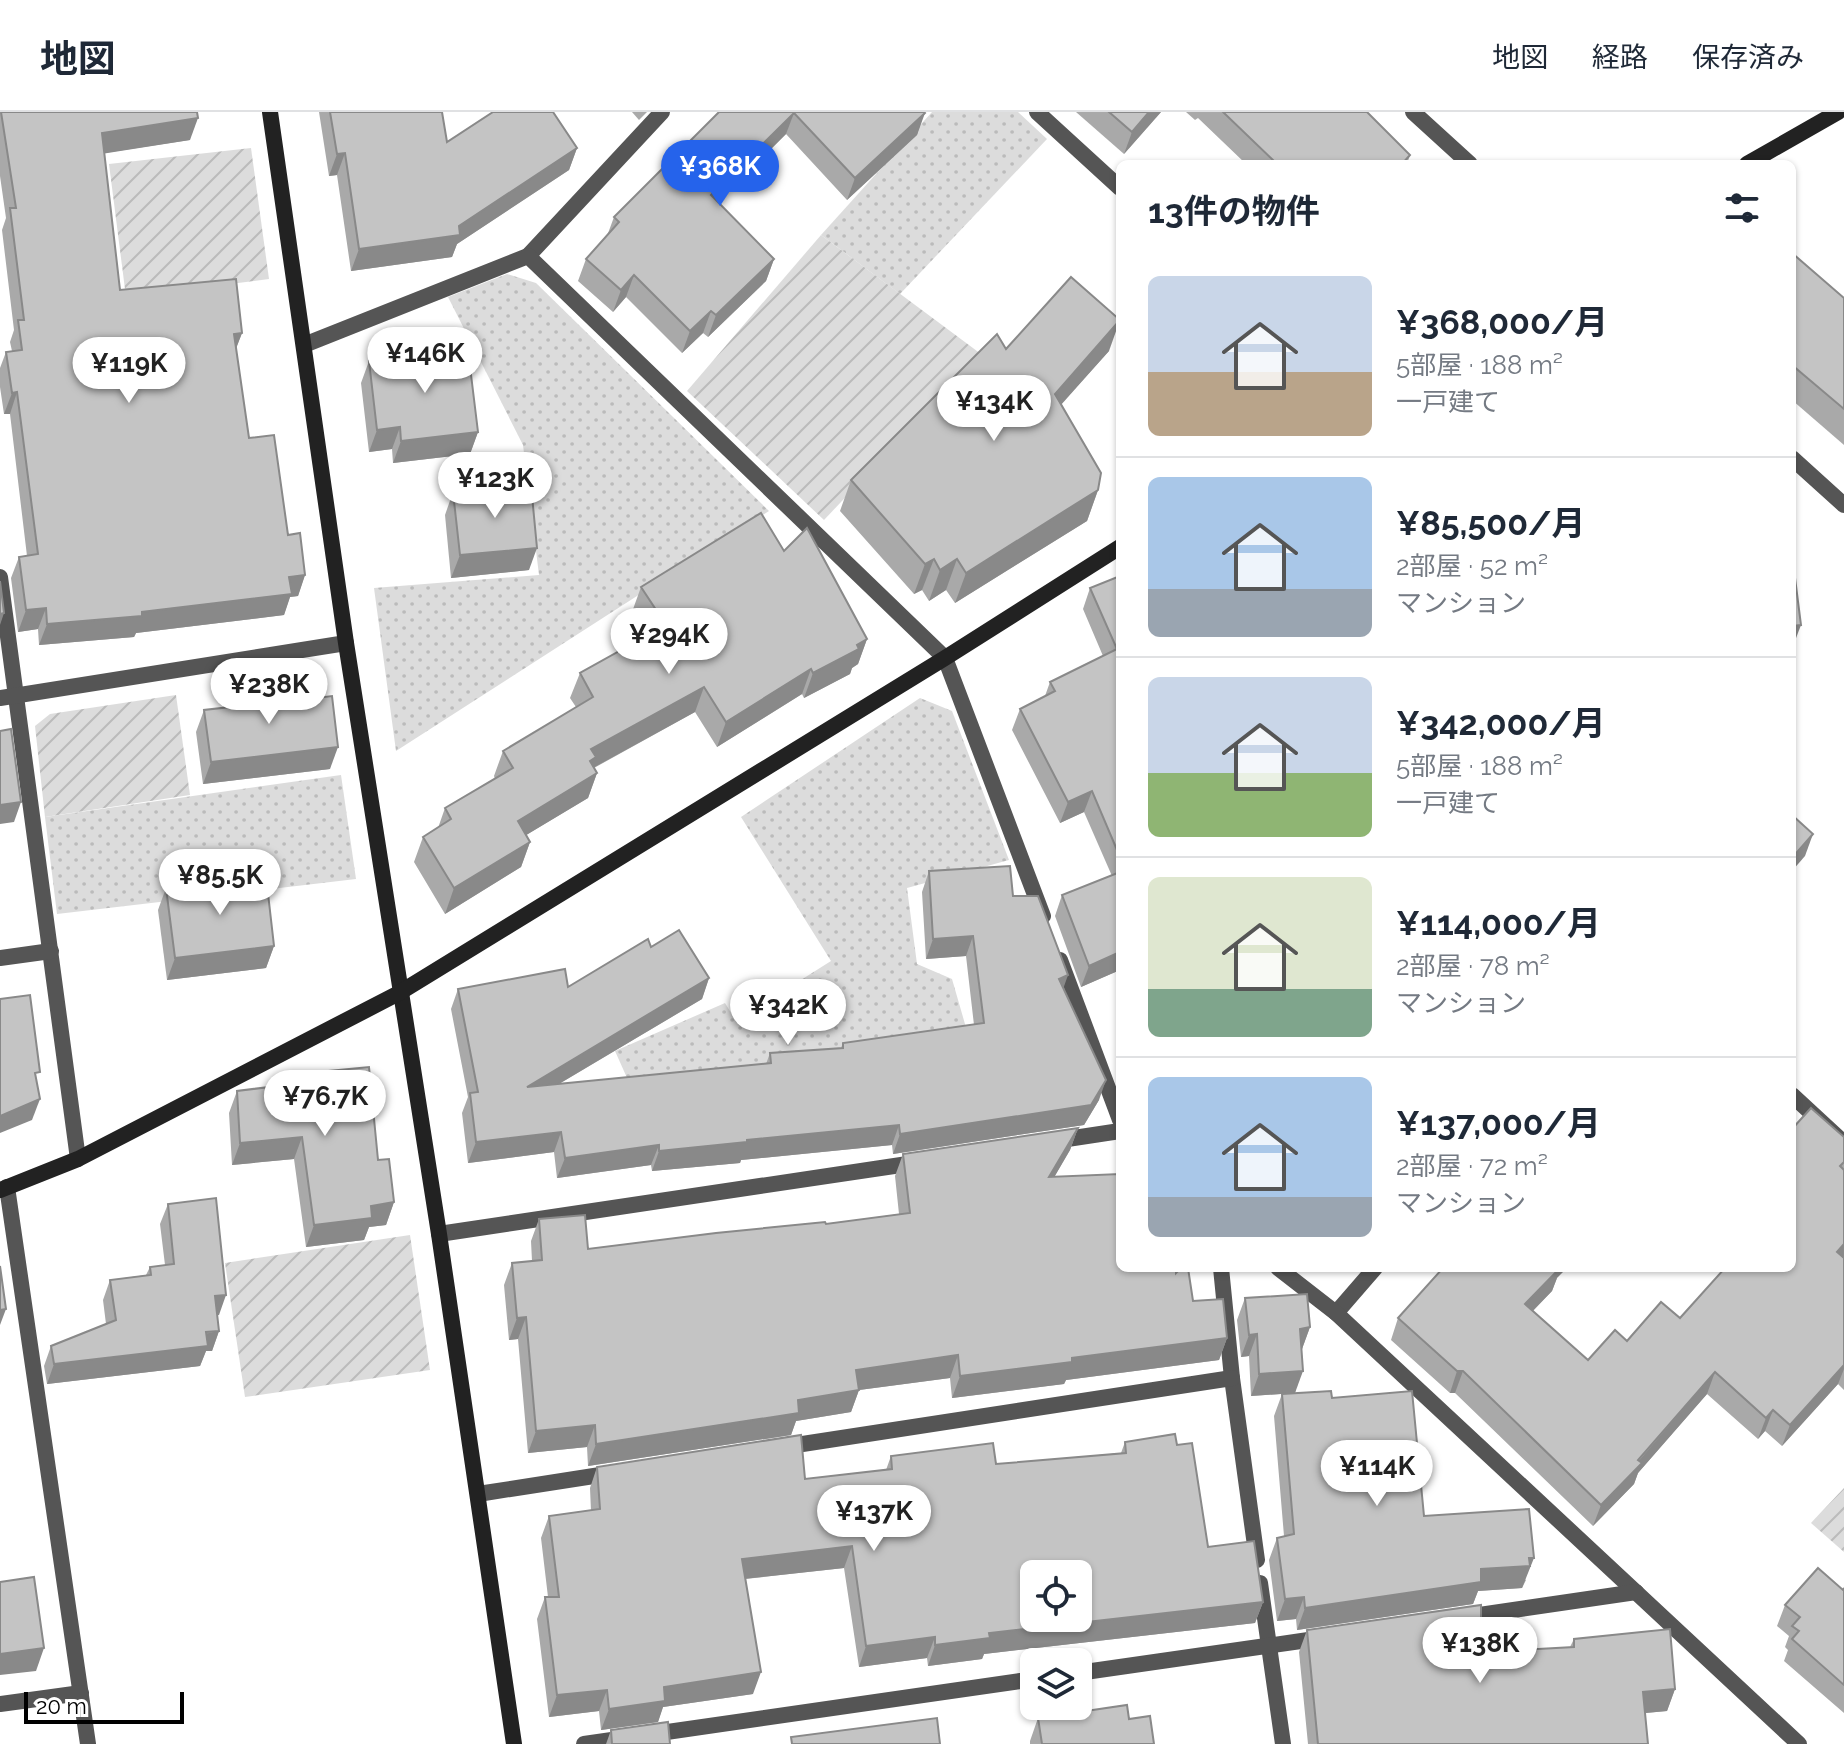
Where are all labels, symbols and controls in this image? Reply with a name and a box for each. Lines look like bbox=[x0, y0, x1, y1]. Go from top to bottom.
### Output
text: 地図 bbox=[40, 36, 116, 81]
text: 地図 bbox=[1492, 41, 1548, 74]
text: 経路 bbox=[1592, 41, 1648, 74]
text: 保存済み bbox=[1692, 41, 1804, 74]
pin: ¥368K bbox=[664, 140, 776, 208]
text: ¥368K bbox=[679, 151, 761, 181]
icon: filters bbox=[1720, 186, 1764, 230]
text: 13件の物件 bbox=[1148, 191, 1320, 231]
text: ¥368,000/月 bbox=[1396, 302, 1608, 342]
icon: home bbox=[1212, 308, 1308, 404]
pin: ¥146K bbox=[369, 327, 481, 395]
pin: ¥119K bbox=[73, 337, 185, 405]
text: ¥146K bbox=[385, 338, 465, 368]
text: ¥119K bbox=[91, 348, 167, 378]
text: 5部屋 · 188 m² bbox=[1396, 350, 1563, 380]
pin: ¥134K bbox=[938, 375, 1050, 443]
text: ¥134K bbox=[955, 386, 1033, 416]
text: 一戸建て bbox=[1396, 387, 1500, 417]
pin: ¥123K bbox=[439, 452, 551, 520]
text: ¥123K bbox=[456, 463, 534, 493]
text: ¥85,500/月 bbox=[1396, 503, 1585, 543]
icon: home bbox=[1212, 509, 1308, 605]
text: 2部屋 · 52 m² bbox=[1396, 551, 1548, 581]
text: マンション bbox=[1396, 588, 1526, 618]
pin: ¥294K bbox=[613, 608, 725, 676]
text: ¥294K bbox=[629, 619, 709, 649]
pin: ¥238K bbox=[213, 658, 325, 726]
text: ¥238K bbox=[229, 669, 309, 699]
text: ¥342,000/月 bbox=[1396, 703, 1606, 743]
icon: home bbox=[1212, 709, 1308, 805]
text: 5部屋 · 188 m² bbox=[1396, 751, 1563, 781]
text: 一戸建て bbox=[1396, 788, 1500, 818]
pin: ¥85.5K bbox=[155, 849, 285, 917]
text: ¥85.5K bbox=[177, 860, 263, 890]
text: ¥114,000/月 bbox=[1396, 903, 1601, 943]
icon: home bbox=[1212, 909, 1308, 1005]
text: 2部屋 · 78 m² bbox=[1396, 951, 1550, 981]
pin: ¥342K bbox=[732, 979, 844, 1047]
text: マンション bbox=[1396, 988, 1526, 1018]
text: ¥342K bbox=[748, 990, 828, 1020]
pin: ¥76.7K bbox=[260, 1070, 390, 1138]
text: ¥76.7K bbox=[282, 1081, 368, 1111]
text: ¥137,000/月 bbox=[1396, 1103, 1601, 1143]
icon: home bbox=[1212, 1109, 1308, 1205]
text: 2部屋 · 72 m² bbox=[1396, 1151, 1548, 1181]
text: マンション bbox=[1396, 1188, 1526, 1218]
pin: ¥114K bbox=[1321, 1440, 1433, 1508]
text: ¥114K bbox=[1339, 1451, 1415, 1481]
pin: ¥137K bbox=[818, 1485, 930, 1553]
text: ¥137K bbox=[835, 1496, 913, 1526]
map controls bbox=[1020, 1560, 1092, 1720]
button: locate bbox=[1020, 1560, 1092, 1632]
pin: ¥138K bbox=[1424, 1617, 1536, 1685]
text: ¥138K bbox=[1441, 1628, 1519, 1658]
button: layers bbox=[1020, 1648, 1092, 1720]
scale bar bbox=[24, 1688, 184, 1724]
text: 20 m bbox=[36, 1693, 87, 1719]

